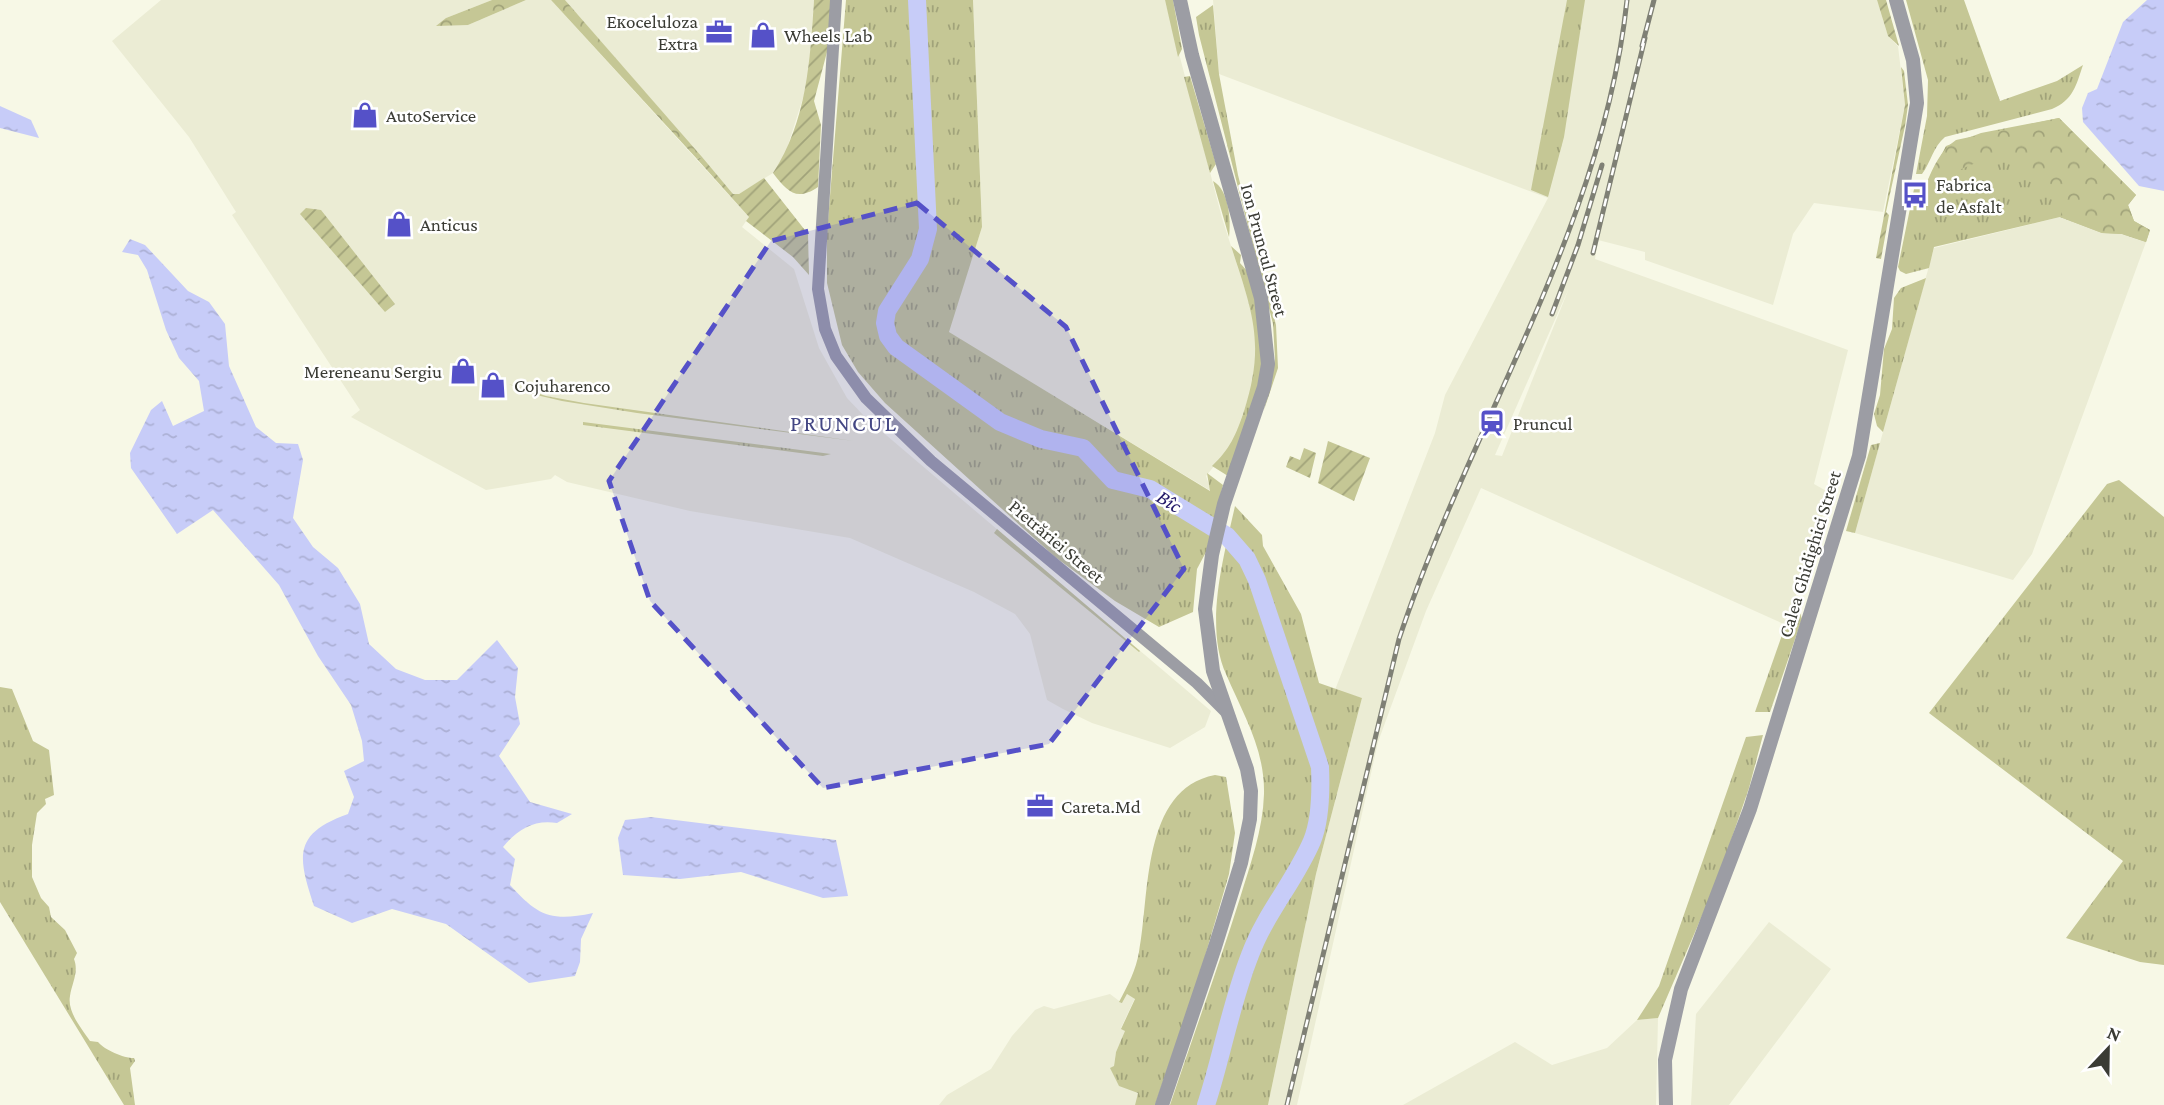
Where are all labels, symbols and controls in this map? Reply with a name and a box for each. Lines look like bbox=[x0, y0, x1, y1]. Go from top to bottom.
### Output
place label: Eкoceluloza Extra bbox=[607, 11, 698, 54]
office icon: Eкoceluloza Extra bbox=[704, 17, 734, 47]
shop icon: Wheels Lab bbox=[748, 20, 778, 50]
place label: Wheels Lab bbox=[784, 25, 873, 46]
shop icon: AutoService bbox=[350, 100, 380, 130]
place label: AutoService bbox=[386, 105, 476, 126]
place label: Fabrica de Asfalt bbox=[1936, 174, 2003, 217]
bus stop icon: Fabrica de Asfalt bbox=[1900, 180, 1930, 210]
street label: Ion Pruncul Street bbox=[1237, 181, 1293, 319]
shop icon: Anticus bbox=[384, 209, 414, 239]
place label: Anticus bbox=[420, 214, 478, 235]
shop icon: Mereneanu Sergiu bbox=[448, 356, 478, 386]
place label: Mereneanu Sergiu bbox=[304, 361, 442, 382]
shop icon: Cojuharenco bbox=[478, 370, 508, 400]
place label: Cojuharenco bbox=[514, 375, 610, 397]
station icon: Pruncul bbox=[1477, 408, 1507, 438]
district label: PRUNCUL bbox=[790, 410, 898, 436]
place label: Pruncul bbox=[1513, 413, 1573, 434]
street label: Calea Ghidighici Street bbox=[1774, 468, 1845, 640]
water label: Bîc bbox=[1152, 484, 1186, 518]
street label: Pietrăriei Street bbox=[1005, 496, 1109, 588]
office icon: Careta.Md bbox=[1025, 791, 1055, 821]
place label: Careta.Md bbox=[1061, 796, 1141, 817]
north arrow bbox=[2073, 1014, 2143, 1084]
text: N bbox=[2104, 1022, 2124, 1046]

